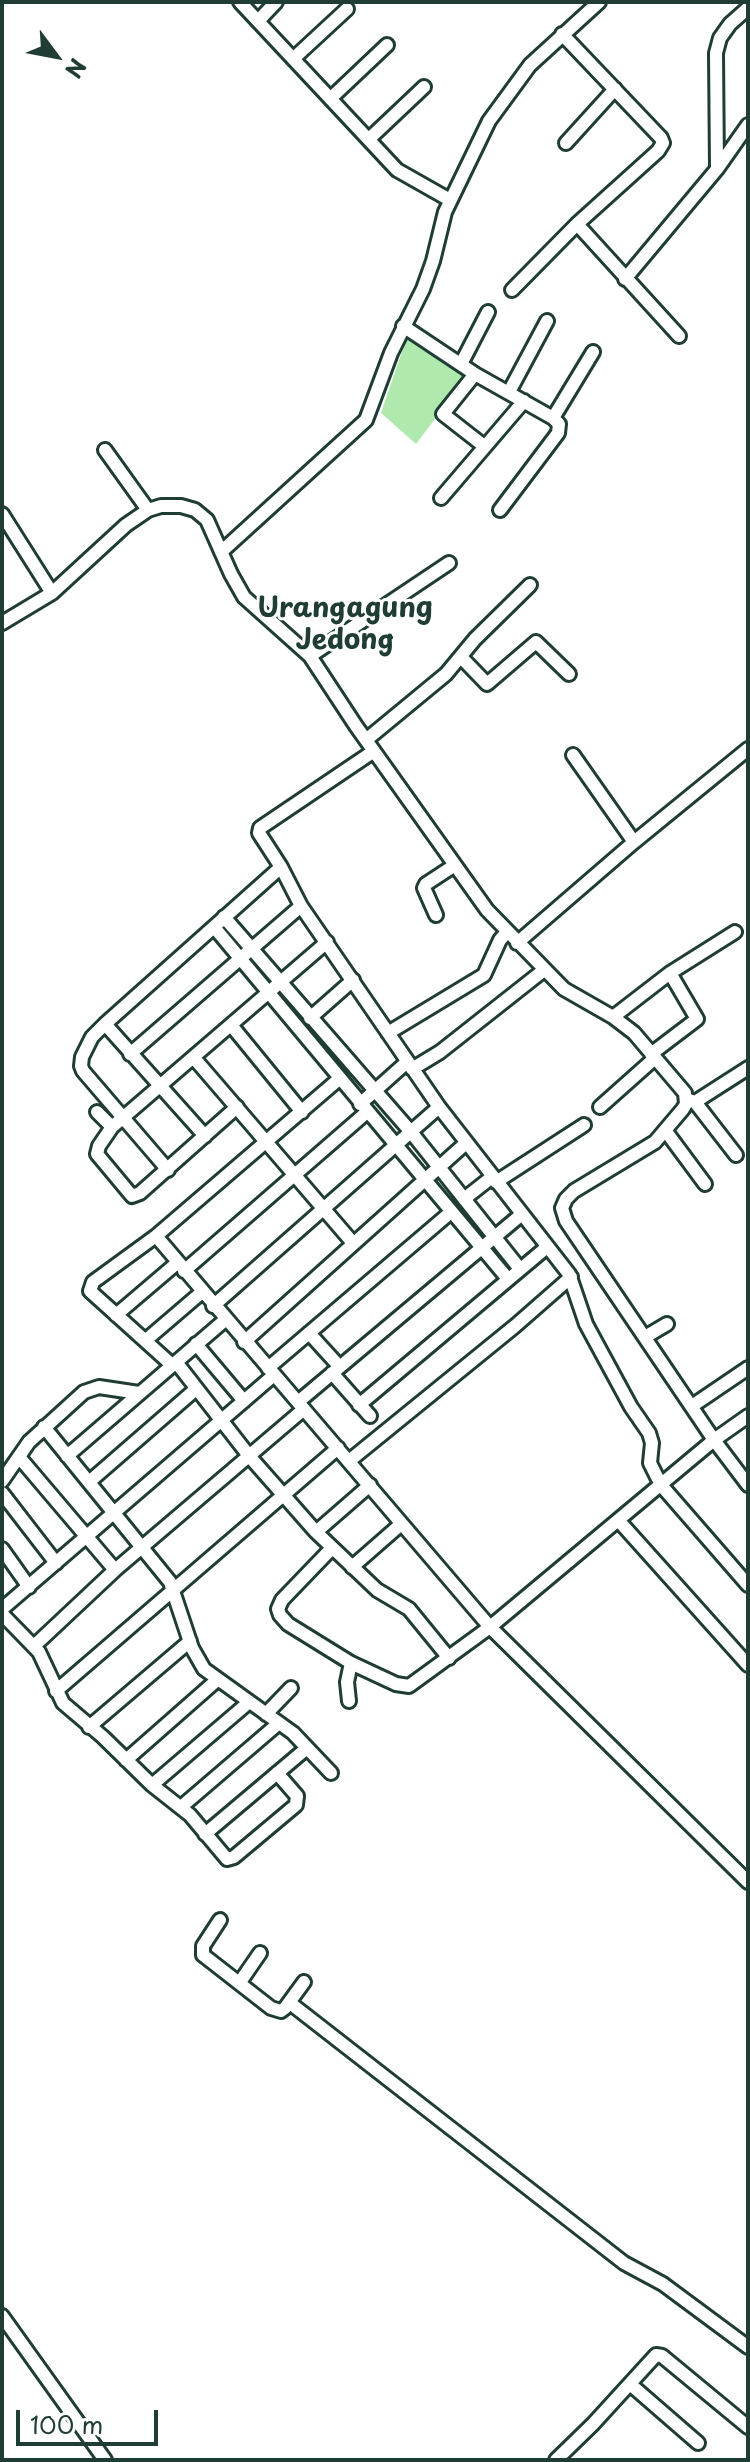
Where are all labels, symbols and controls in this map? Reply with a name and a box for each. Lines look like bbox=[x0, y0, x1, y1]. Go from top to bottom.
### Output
north arrow bbox=[16, 16, 96, 96]
text: N bbox=[58, 53, 95, 85]
district label: Urangagung Jedong bbox=[257, 592, 433, 658]
scale bar bbox=[20, 2394, 162, 2444]
text: 100 m bbox=[30, 2406, 103, 2442]

